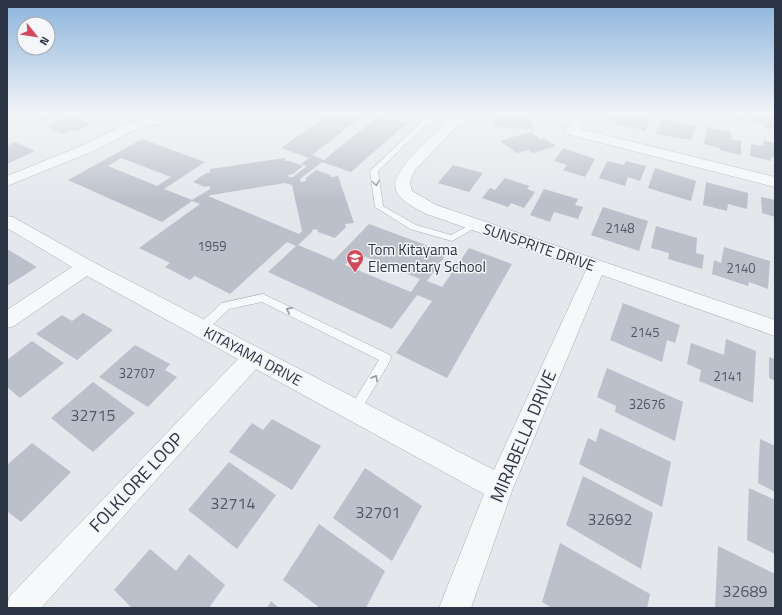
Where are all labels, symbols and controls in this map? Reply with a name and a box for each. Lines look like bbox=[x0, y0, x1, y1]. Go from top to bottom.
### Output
north arrow bbox=[16, 16, 56, 56]
text: N bbox=[36, 34, 53, 48]
one-way arrow bbox=[371, 180, 380, 186]
street label: SUNSPRITE DRIVE bbox=[480, 217, 598, 277]
house number: 2148 bbox=[605, 218, 635, 238]
house number: 1959 bbox=[197, 236, 227, 256]
place label: Tom Kitayama Elementary School bbox=[368, 238, 486, 278]
school or university icon: Tom Kitayama Elementary School bbox=[345, 248, 365, 273]
house number: 2140 bbox=[726, 258, 756, 278]
one-way arrow bbox=[286, 307, 293, 315]
street label: KITAYAMA DRIVE bbox=[200, 320, 306, 392]
house number: 2145 bbox=[630, 322, 660, 342]
house number: 32707 bbox=[119, 363, 155, 383]
street label: MIRABELLA DRIVE bbox=[483, 365, 563, 507]
house number: 2141 bbox=[713, 366, 743, 386]
one-way arrow bbox=[370, 374, 377, 382]
house number: 32676 bbox=[629, 394, 665, 414]
house number: 32715 bbox=[71, 403, 115, 427]
street label: FOLKLORE LOOP bbox=[83, 426, 190, 538]
house number: 32714 bbox=[211, 491, 255, 515]
house number: 32701 bbox=[356, 500, 400, 524]
house number: 32692 bbox=[588, 507, 632, 531]
house number: 32689 bbox=[723, 579, 767, 603]

